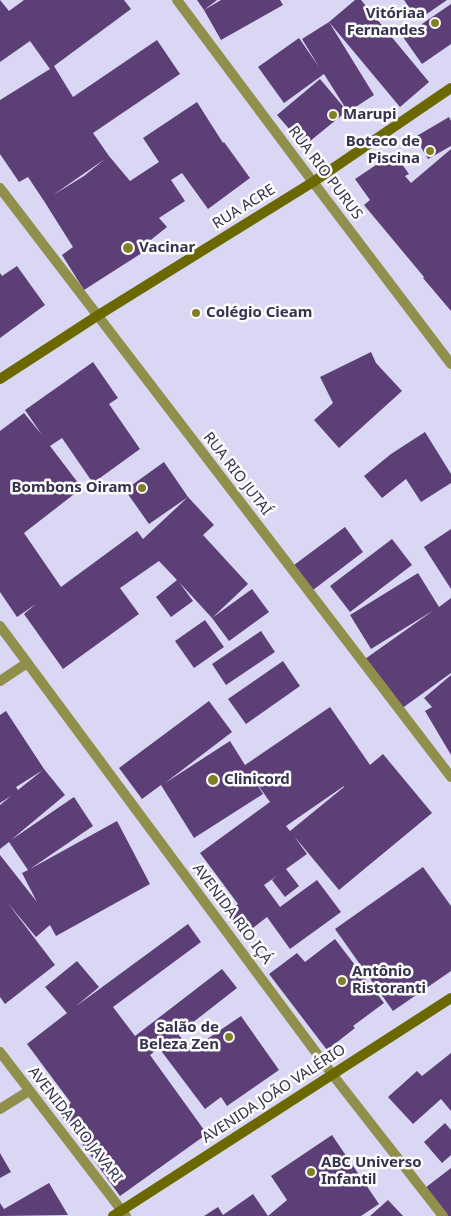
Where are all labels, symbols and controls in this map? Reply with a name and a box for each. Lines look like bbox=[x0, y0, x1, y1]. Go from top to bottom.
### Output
place label: Vitóriaa Fernandes bbox=[347, 5, 425, 40]
marker: Vitóriaa Fernandes bbox=[429, 17, 441, 29]
place label: Marupi bbox=[343, 106, 397, 124]
marker: Marupi bbox=[327, 109, 339, 121]
street label: RUA RIO PURUS bbox=[284, 123, 366, 223]
place label: Boteco de Piscina bbox=[346, 133, 420, 168]
marker: Boteco de Piscina bbox=[424, 145, 436, 157]
street label: RUA ACRE bbox=[210, 181, 278, 233]
place label: Vacinar bbox=[139, 239, 195, 257]
marker: Vacinar bbox=[121, 241, 135, 255]
place label: Colégio Cieam bbox=[206, 304, 312, 322]
marker: Colégio Cieam bbox=[190, 307, 202, 319]
street label: RUA RIO JUTAÍ bbox=[199, 429, 275, 519]
place label: Bombons Oiram bbox=[12, 479, 132, 497]
marker: Bombons Oiram bbox=[136, 482, 148, 494]
place label: Clinicord bbox=[224, 771, 290, 789]
marker: Clinicord bbox=[206, 773, 220, 787]
street label: AVENIDA RIO IÇÁ bbox=[188, 860, 276, 968]
place label: Antônio Ristoranti bbox=[352, 963, 426, 998]
marker: Antônio Ristoranti bbox=[336, 975, 348, 987]
place label: Salão de Beleza Zen bbox=[139, 1019, 219, 1054]
marker: Salão de Beleza Zen bbox=[223, 1031, 235, 1043]
street label: AVENIDA JOÃO VALÉRIO bbox=[199, 1041, 349, 1147]
street label: AVENIDA RIO JAVARI bbox=[24, 1063, 126, 1187]
place label: ABC Universo Infantil bbox=[321, 1154, 422, 1189]
marker: ABC Universo Infantil bbox=[305, 1166, 317, 1178]

